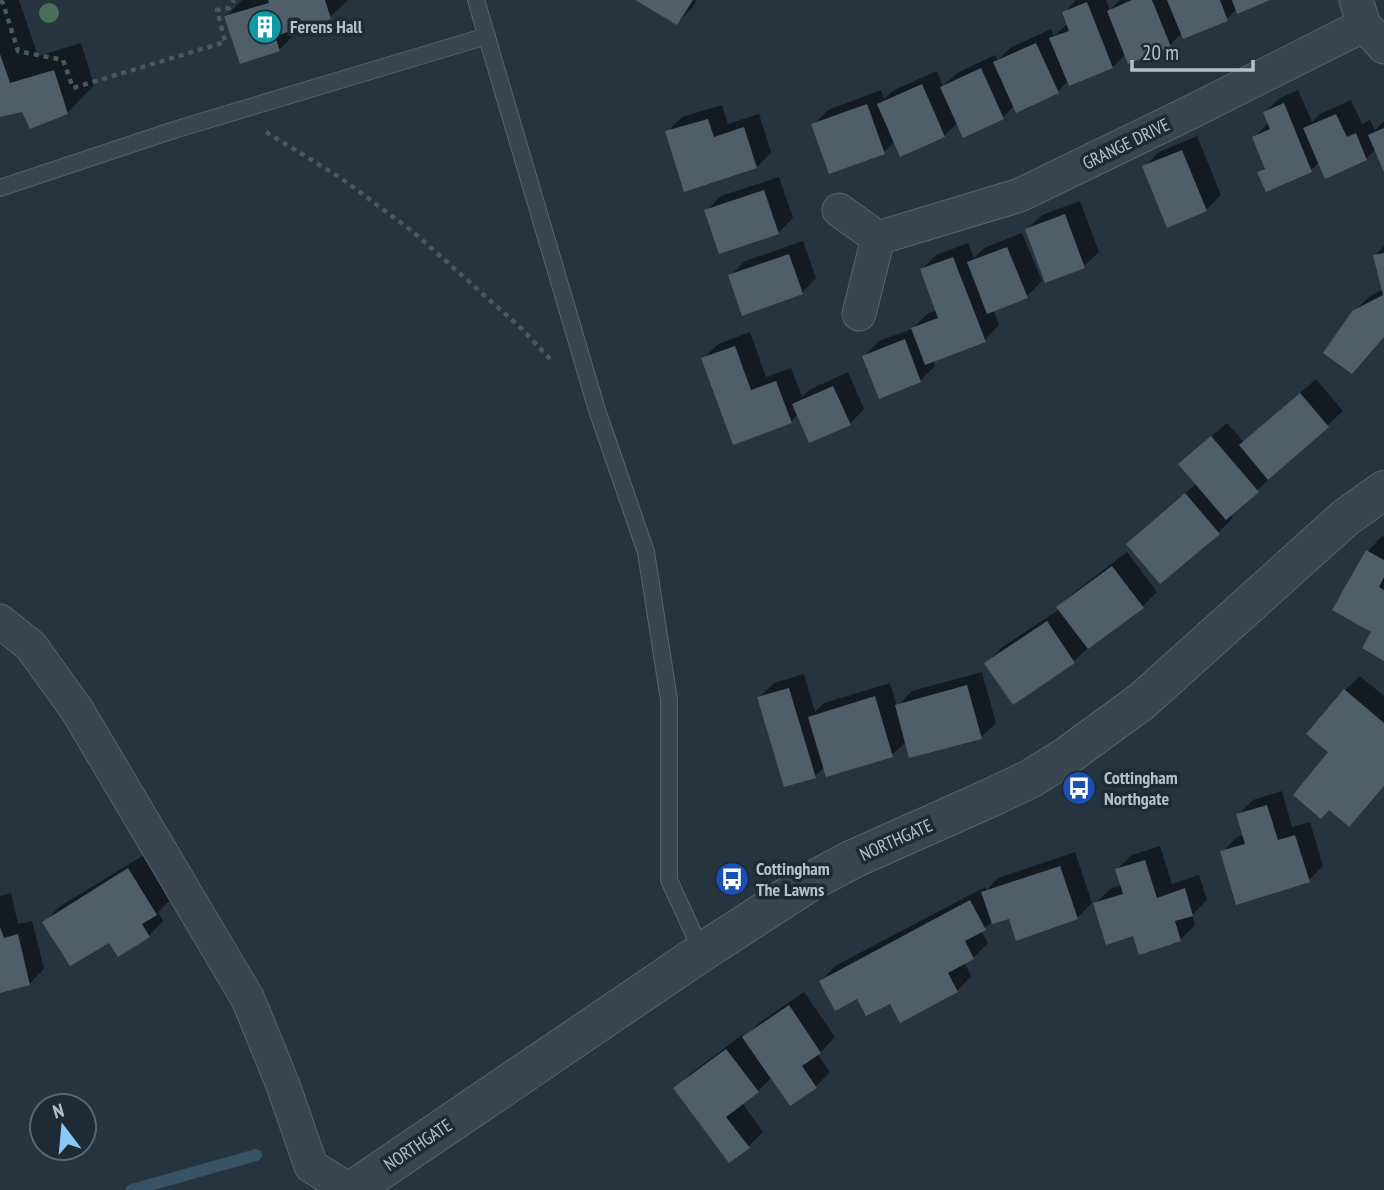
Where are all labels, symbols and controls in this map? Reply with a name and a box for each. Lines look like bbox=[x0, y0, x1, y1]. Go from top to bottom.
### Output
building icon: Ferens Hall bbox=[246, 8, 284, 46]
place label: Ferens Hall bbox=[290, 15, 363, 38]
scale bar bbox=[1132, 28, 1253, 72]
text: 20 m bbox=[1142, 39, 1179, 66]
street label: GRANGE DRIVE bbox=[1078, 113, 1173, 174]
place label: Cottingham Northgate bbox=[1104, 766, 1178, 810]
bus stop icon: Cottingham Northgate bbox=[1060, 769, 1098, 807]
street label: NORTHGATE bbox=[856, 813, 936, 866]
place label: Cottingham The Lawns bbox=[756, 857, 830, 901]
bus stop icon: Cottingham The Lawns bbox=[713, 860, 751, 898]
north arrow bbox=[28, 1092, 98, 1162]
text: N bbox=[50, 1098, 67, 1124]
street label: NORTHGATE bbox=[379, 1113, 456, 1176]

